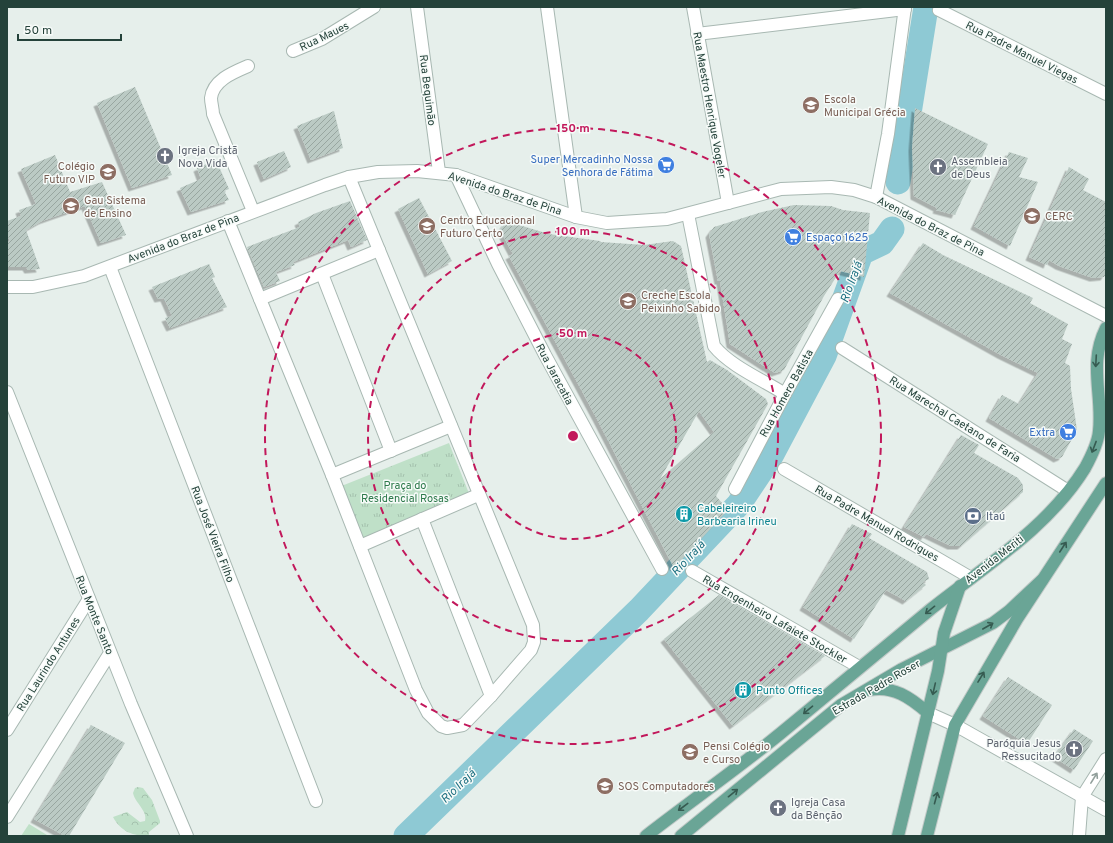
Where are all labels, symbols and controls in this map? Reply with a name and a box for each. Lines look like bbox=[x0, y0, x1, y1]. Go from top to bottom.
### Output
scale bar bbox=[18, 16, 121, 42]
street label: Rua Padre Manuel Viegas bbox=[963, 18, 1080, 87]
street label: Rua Maues bbox=[297, 19, 351, 55]
text: 50 m bbox=[24, 23, 52, 39]
street label: Rua Maestro Henrique Vogeler bbox=[689, 31, 729, 180]
street label: Rua Bequimão bbox=[416, 54, 438, 127]
place label: Escola Municipal Grécia bbox=[824, 93, 906, 120]
school or university icon: Escola Municipal Grécia bbox=[801, 95, 821, 115]
text: 150 m bbox=[556, 121, 590, 137]
place label: Igreja Cristã Nova Vida bbox=[178, 144, 238, 171]
church icon: Igreja Cristã Nova Vida bbox=[155, 146, 175, 166]
place label: Super Mercadinho Nossa Senhora de Fátima bbox=[531, 153, 653, 180]
supermarket icon: Super Mercadinho Nossa Senhora de Fátima bbox=[656, 155, 676, 175]
place label: Assembleia de Deus bbox=[951, 155, 1008, 182]
church icon: Assembleia de Deus bbox=[928, 157, 948, 177]
place label: Colégio Futuro VIP bbox=[43, 160, 95, 187]
school or university icon: Colégio Futuro VIP bbox=[98, 162, 118, 182]
street label: Avenida do Braz de Pina bbox=[446, 169, 563, 219]
place label: Gau Sistema de Ensino bbox=[84, 194, 146, 221]
street label: Avenida do Braz de Pina bbox=[875, 194, 987, 260]
school or university icon: Gau Sistema de Ensino bbox=[61, 196, 81, 216]
school or university icon: CERC bbox=[1022, 206, 1042, 226]
place label: CERC bbox=[1045, 210, 1073, 224]
street label: Avenida do Braz de Pina bbox=[125, 211, 241, 267]
place label: Centro Educacional Futuro Certo bbox=[440, 214, 535, 241]
school or university icon: Centro Educacional Futuro Certo bbox=[417, 216, 437, 236]
text: 100 m bbox=[556, 224, 590, 240]
supermarket icon: Espaço 1625 bbox=[783, 227, 803, 247]
place label: Espaço 1625 bbox=[806, 231, 869, 245]
water label: Rio Irajá bbox=[837, 258, 867, 305]
place label: Creche Escola Peixinho Sabido bbox=[641, 289, 720, 316]
school or university icon: Creche Escola Peixinho Sabido bbox=[618, 291, 638, 311]
text: 50 m bbox=[559, 326, 587, 342]
street label: Rua Jaracatia bbox=[532, 341, 576, 408]
street label: Rua Homero Batista bbox=[757, 347, 817, 440]
one-way arrow bbox=[1093, 354, 1100, 367]
street label: Rua Marechal Caetano de Faria bbox=[886, 374, 1023, 466]
supermarket icon: Extra bbox=[1058, 422, 1078, 442]
place label: Extra bbox=[1029, 426, 1055, 440]
centre of rings bbox=[566, 429, 580, 443]
one-way arrow bbox=[1090, 440, 1098, 452]
park label: Praça do Residencial Rosas bbox=[361, 479, 449, 506]
street label: Rua Padre Manuel Rodrigues bbox=[812, 483, 941, 565]
street label: Rua José Vieira Filho bbox=[187, 484, 237, 585]
place label: Cabeleireiro Barbearia Irineu bbox=[697, 502, 777, 529]
building icon: Cabeleireiro Barbearia Irineu bbox=[674, 504, 694, 524]
bank icon: Itaú bbox=[963, 506, 983, 526]
place label: Itaú bbox=[986, 510, 1005, 524]
street label: Avenida Meriti bbox=[962, 533, 1027, 587]
water label: Rio Irajá bbox=[668, 536, 710, 580]
one-way arrow bbox=[1059, 542, 1067, 553]
street label: Rua Engenheiro Lafaiete Stockler bbox=[700, 573, 850, 667]
street label: Rua Monte Santo bbox=[72, 574, 116, 657]
one-way arrow bbox=[925, 605, 935, 614]
street label: Rua Laurindo Antunes bbox=[14, 615, 84, 714]
one-way arrow bbox=[982, 622, 994, 630]
street label: Estrada Padre Roser bbox=[830, 657, 924, 719]
one-way arrow bbox=[978, 671, 986, 683]
building icon: Punto Offices bbox=[733, 680, 753, 700]
one-way arrow bbox=[929, 682, 937, 695]
place label: Punto Offices bbox=[756, 684, 823, 698]
one-way arrow bbox=[803, 706, 813, 715]
place label: Paróquia Jesus Ressucitado bbox=[986, 737, 1061, 764]
church icon: Paróquia Jesus Ressucitado bbox=[1064, 739, 1084, 759]
place label: Pensi Colégio e Curso bbox=[703, 740, 770, 767]
school or university icon: Pensi Colégio e Curso bbox=[680, 742, 700, 762]
water label: Rio Irajá bbox=[438, 765, 481, 807]
one-way arrow bbox=[1090, 773, 1098, 784]
school or university icon: SOS Computadores bbox=[595, 776, 615, 796]
place label: SOS Computadores bbox=[618, 780, 714, 794]
one-way arrow bbox=[727, 789, 738, 798]
one-way arrow bbox=[932, 792, 940, 805]
place label: Igreja Casa da Bênção bbox=[791, 796, 845, 823]
church icon: Igreja Casa da Bênção bbox=[768, 798, 788, 818]
one-way arrow bbox=[678, 803, 689, 811]

